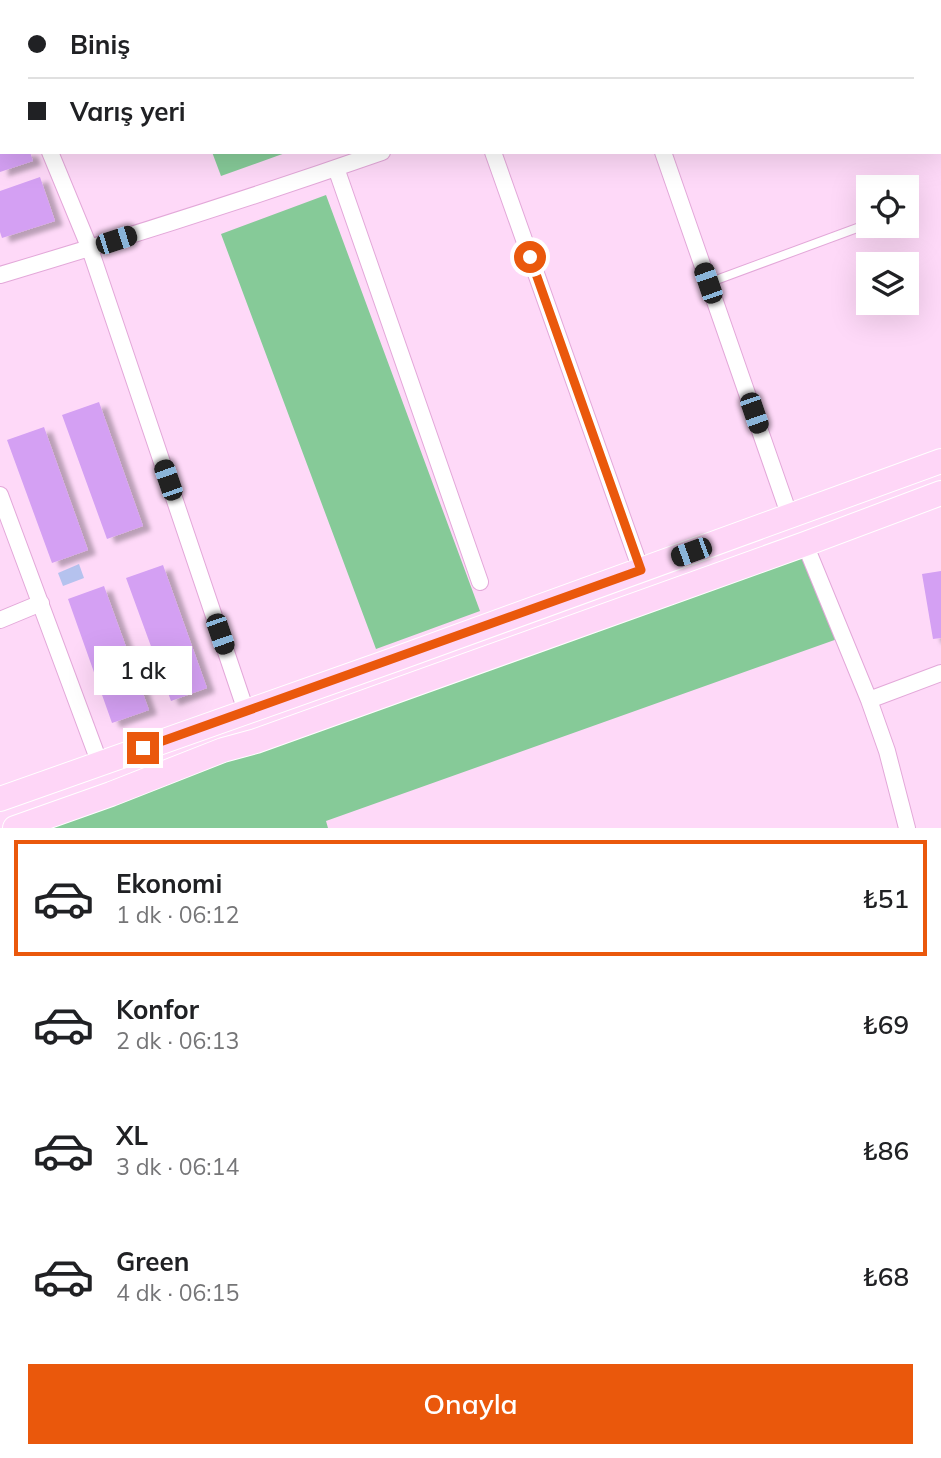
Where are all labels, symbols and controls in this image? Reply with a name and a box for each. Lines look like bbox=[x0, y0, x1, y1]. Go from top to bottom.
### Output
text: Biniş bbox=[70, 28, 130, 61]
text: Varış yeri bbox=[70, 95, 186, 128]
map controls bbox=[856, 175, 919, 315]
button: locate bbox=[856, 175, 919, 238]
car bbox=[93, 224, 140, 256]
route start bbox=[514, 241, 546, 273]
button: layers bbox=[856, 252, 919, 315]
car bbox=[692, 260, 725, 306]
car bbox=[738, 390, 771, 436]
car bbox=[152, 457, 185, 503]
car bbox=[668, 535, 715, 569]
car bbox=[204, 611, 237, 657]
callout: 1 dk bbox=[94, 646, 192, 696]
text: 1 dk bbox=[120, 656, 166, 685]
route end bbox=[127, 732, 159, 764]
icon: car bbox=[32, 867, 95, 930]
text: Ekonomi bbox=[116, 867, 222, 900]
text: ₺51 bbox=[862, 882, 909, 915]
text: 1 dk · 06:12 bbox=[116, 900, 239, 929]
icon: car bbox=[32, 993, 95, 1056]
text: Konfor bbox=[116, 993, 199, 1026]
text: ₺69 bbox=[862, 1008, 909, 1041]
text: 2 dk · 06:13 bbox=[116, 1026, 239, 1055]
icon: car bbox=[32, 1119, 95, 1182]
text: XL bbox=[116, 1119, 148, 1152]
text: ₺86 bbox=[862, 1134, 909, 1167]
text: 3 dk · 06:14 bbox=[116, 1152, 239, 1181]
icon: car bbox=[32, 1245, 95, 1308]
text: Green bbox=[116, 1245, 189, 1278]
text: ₺68 bbox=[862, 1260, 909, 1293]
text: 4 dk · 06:15 bbox=[116, 1278, 239, 1307]
button: Onayla bbox=[28, 1364, 913, 1444]

